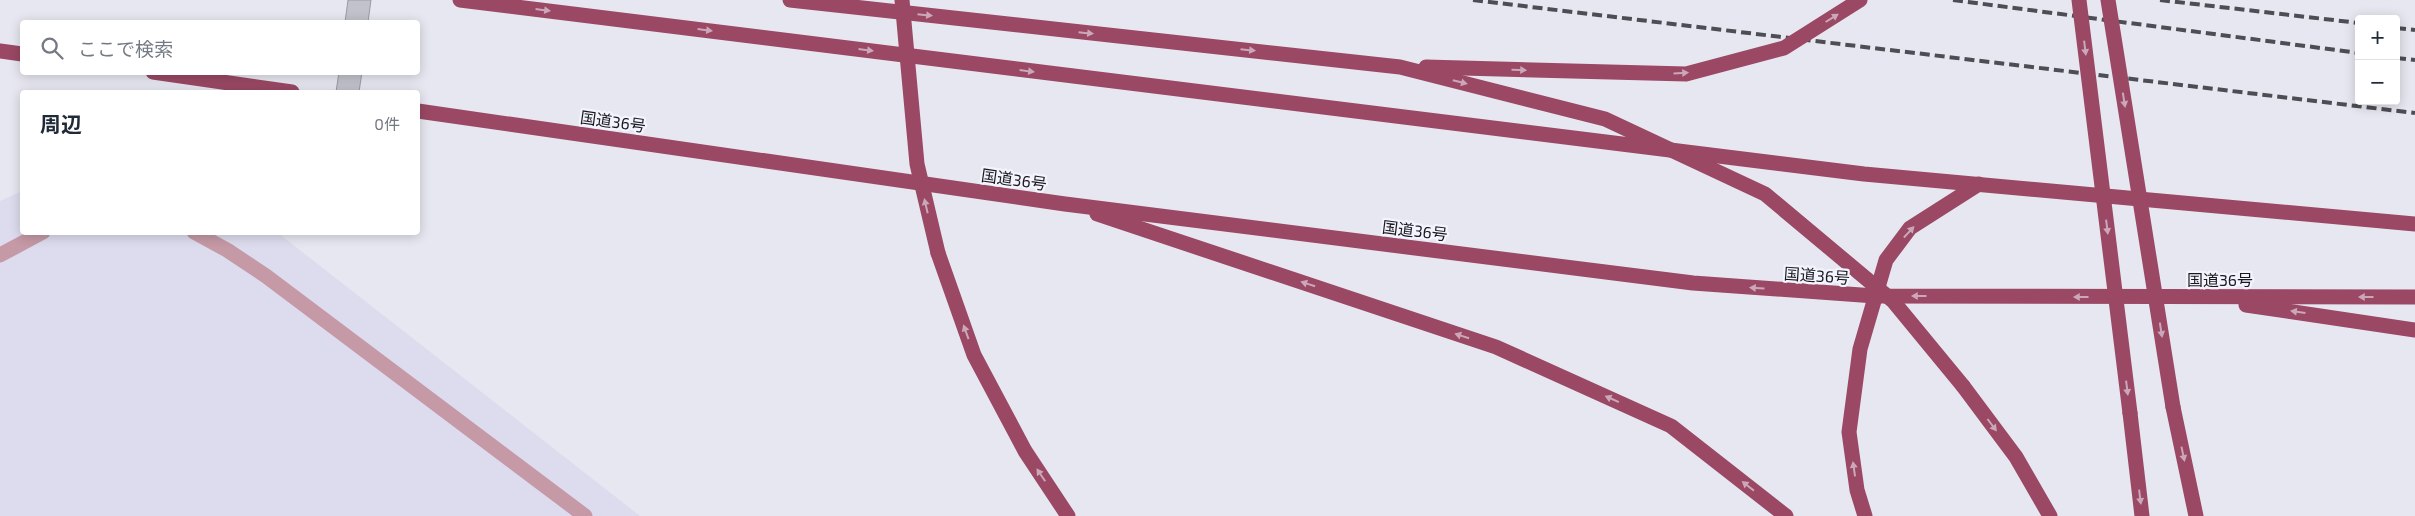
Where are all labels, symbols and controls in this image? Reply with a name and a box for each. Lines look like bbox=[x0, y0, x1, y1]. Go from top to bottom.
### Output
one-way arrow bbox=[536, 6, 552, 14]
one-way arrow bbox=[917, 11, 933, 19]
one-way arrow bbox=[1825, 13, 1838, 23]
map controls bbox=[2355, 15, 2400, 105]
button: + bbox=[2355, 15, 2400, 60]
search box bbox=[20, 20, 420, 75]
one-way arrow bbox=[697, 26, 713, 34]
one-way arrow bbox=[1079, 29, 1095, 37]
icon: search bbox=[38, 34, 66, 62]
text: ここで検索 bbox=[78, 37, 173, 60]
one-way arrow bbox=[2081, 41, 2089, 57]
one-way arrow bbox=[1240, 46, 1256, 54]
one-way arrow bbox=[858, 47, 874, 55]
button: − bbox=[2355, 60, 2400, 105]
one-way arrow bbox=[1511, 66, 1527, 74]
one-way arrow bbox=[1019, 67, 1035, 75]
one-way arrow bbox=[1673, 69, 1689, 77]
one-way arrow bbox=[1453, 78, 1468, 86]
one-way arrow bbox=[2120, 92, 2128, 108]
street label: 国道36号 bbox=[579, 107, 647, 135]
text: 周辺 bbox=[40, 111, 82, 136]
text: 0件 bbox=[374, 114, 400, 133]
street label: 国道36号 bbox=[980, 165, 1048, 193]
one-way arrow bbox=[922, 198, 930, 213]
street label: 国道36号 bbox=[1381, 217, 1449, 243]
one-way arrow bbox=[2103, 219, 2111, 235]
one-way arrow bbox=[1903, 226, 1915, 238]
street label: 国道36号 bbox=[1783, 263, 1851, 287]
street label: 国道36号 bbox=[2187, 270, 2253, 289]
one-way arrow bbox=[1300, 280, 1315, 288]
one-way arrow bbox=[1748, 283, 1764, 291]
one-way arrow bbox=[1911, 292, 1927, 300]
one-way arrow bbox=[2073, 293, 2089, 301]
one-way arrow bbox=[2358, 293, 2374, 301]
one-way arrow bbox=[2289, 308, 2305, 316]
one-way arrow bbox=[2157, 322, 2165, 338]
one-way arrow bbox=[961, 324, 969, 339]
one-way arrow bbox=[1455, 331, 1470, 339]
one-way arrow bbox=[2123, 381, 2131, 397]
one-way arrow bbox=[1605, 395, 1619, 403]
one-way arrow bbox=[1987, 418, 1997, 432]
one-way arrow bbox=[2179, 447, 2187, 462]
one-way arrow bbox=[1850, 460, 1858, 476]
one-way arrow bbox=[1036, 469, 1045, 482]
one-way arrow bbox=[1742, 480, 1755, 491]
one-way arrow bbox=[2136, 489, 2144, 505]

